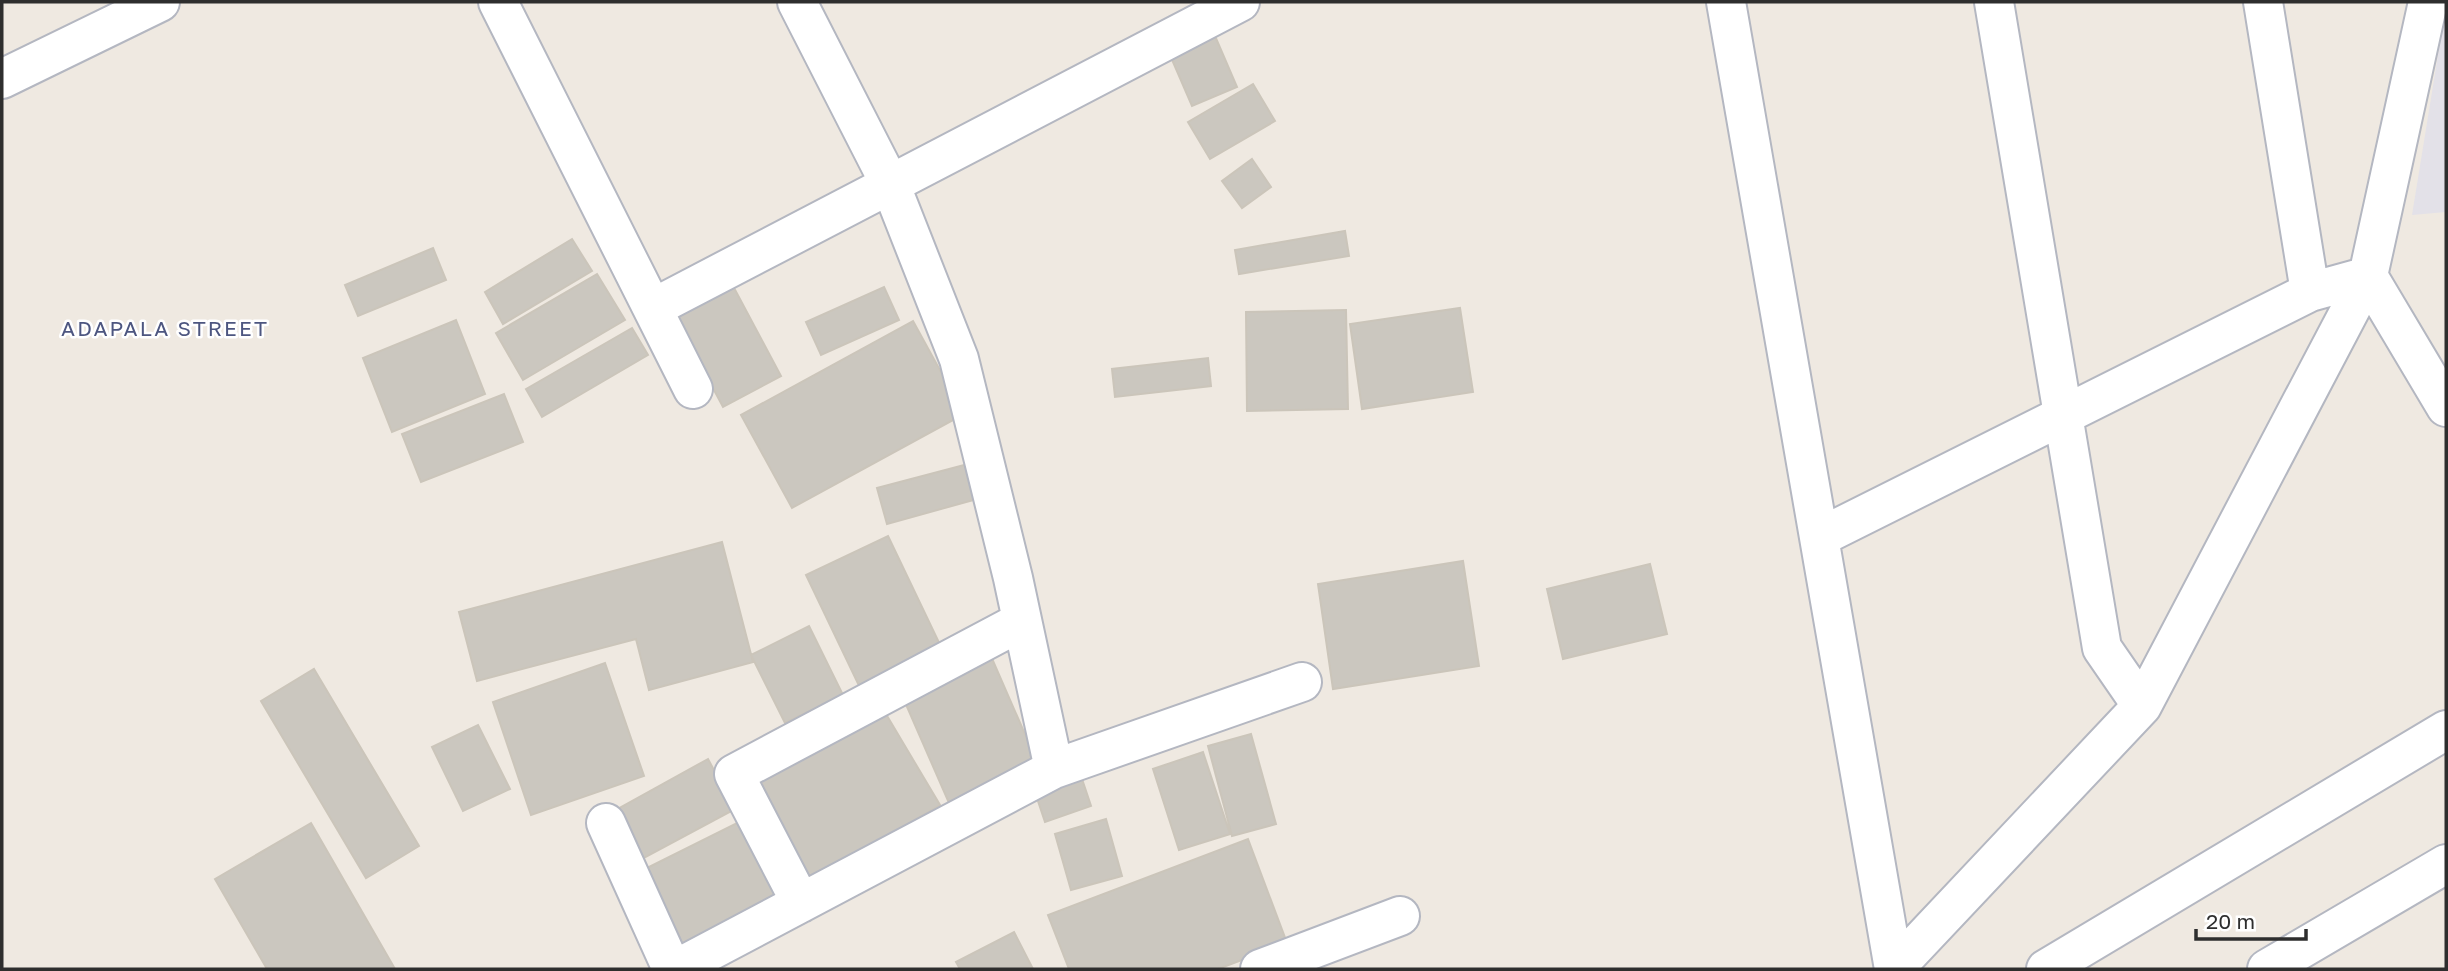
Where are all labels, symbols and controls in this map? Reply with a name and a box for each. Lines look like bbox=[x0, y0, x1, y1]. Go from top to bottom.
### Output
district label: ADAPALA STREET bbox=[61, 315, 269, 341]
scale bar bbox=[2196, 898, 2306, 942]
text: 20 m bbox=[2206, 908, 2255, 934]

